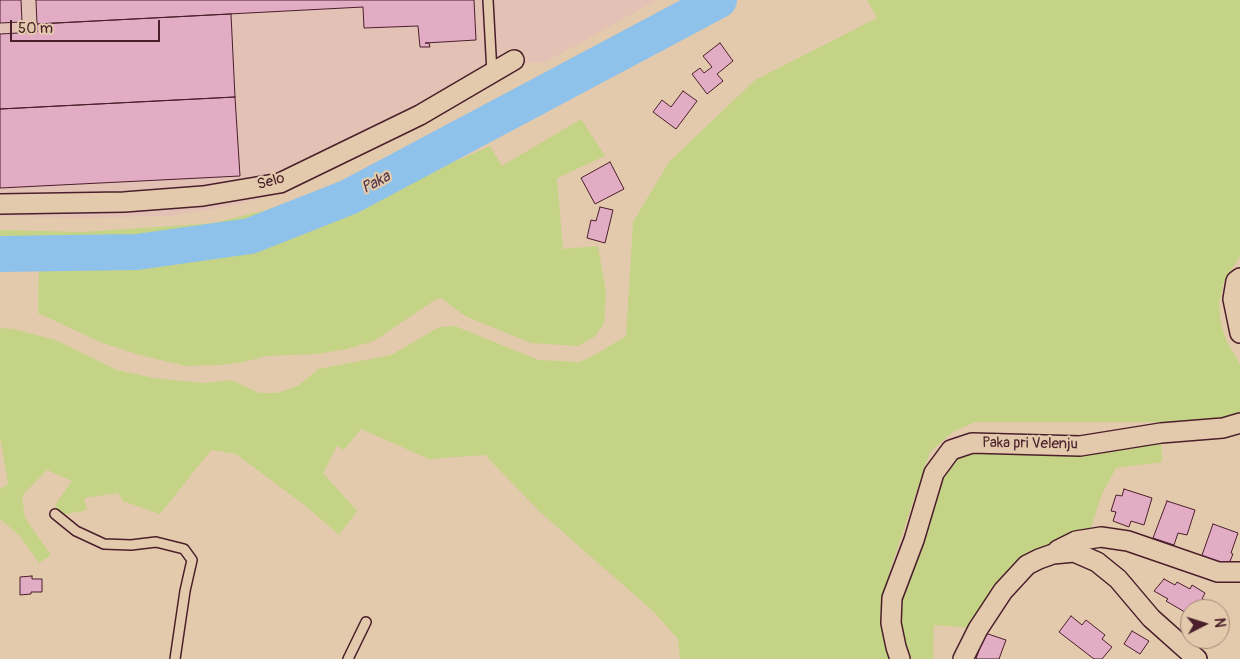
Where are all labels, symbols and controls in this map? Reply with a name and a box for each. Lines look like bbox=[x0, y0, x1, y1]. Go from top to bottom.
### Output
scale bar bbox=[12, 10, 162, 42]
text: 50 m bbox=[18, 19, 53, 38]
water label: Paka bbox=[358, 168, 394, 198]
street label: Selo bbox=[255, 170, 287, 194]
street label: Paka pri Velenju bbox=[982, 434, 1078, 454]
north arrow bbox=[1180, 599, 1230, 649]
text: N bbox=[1211, 617, 1228, 628]

